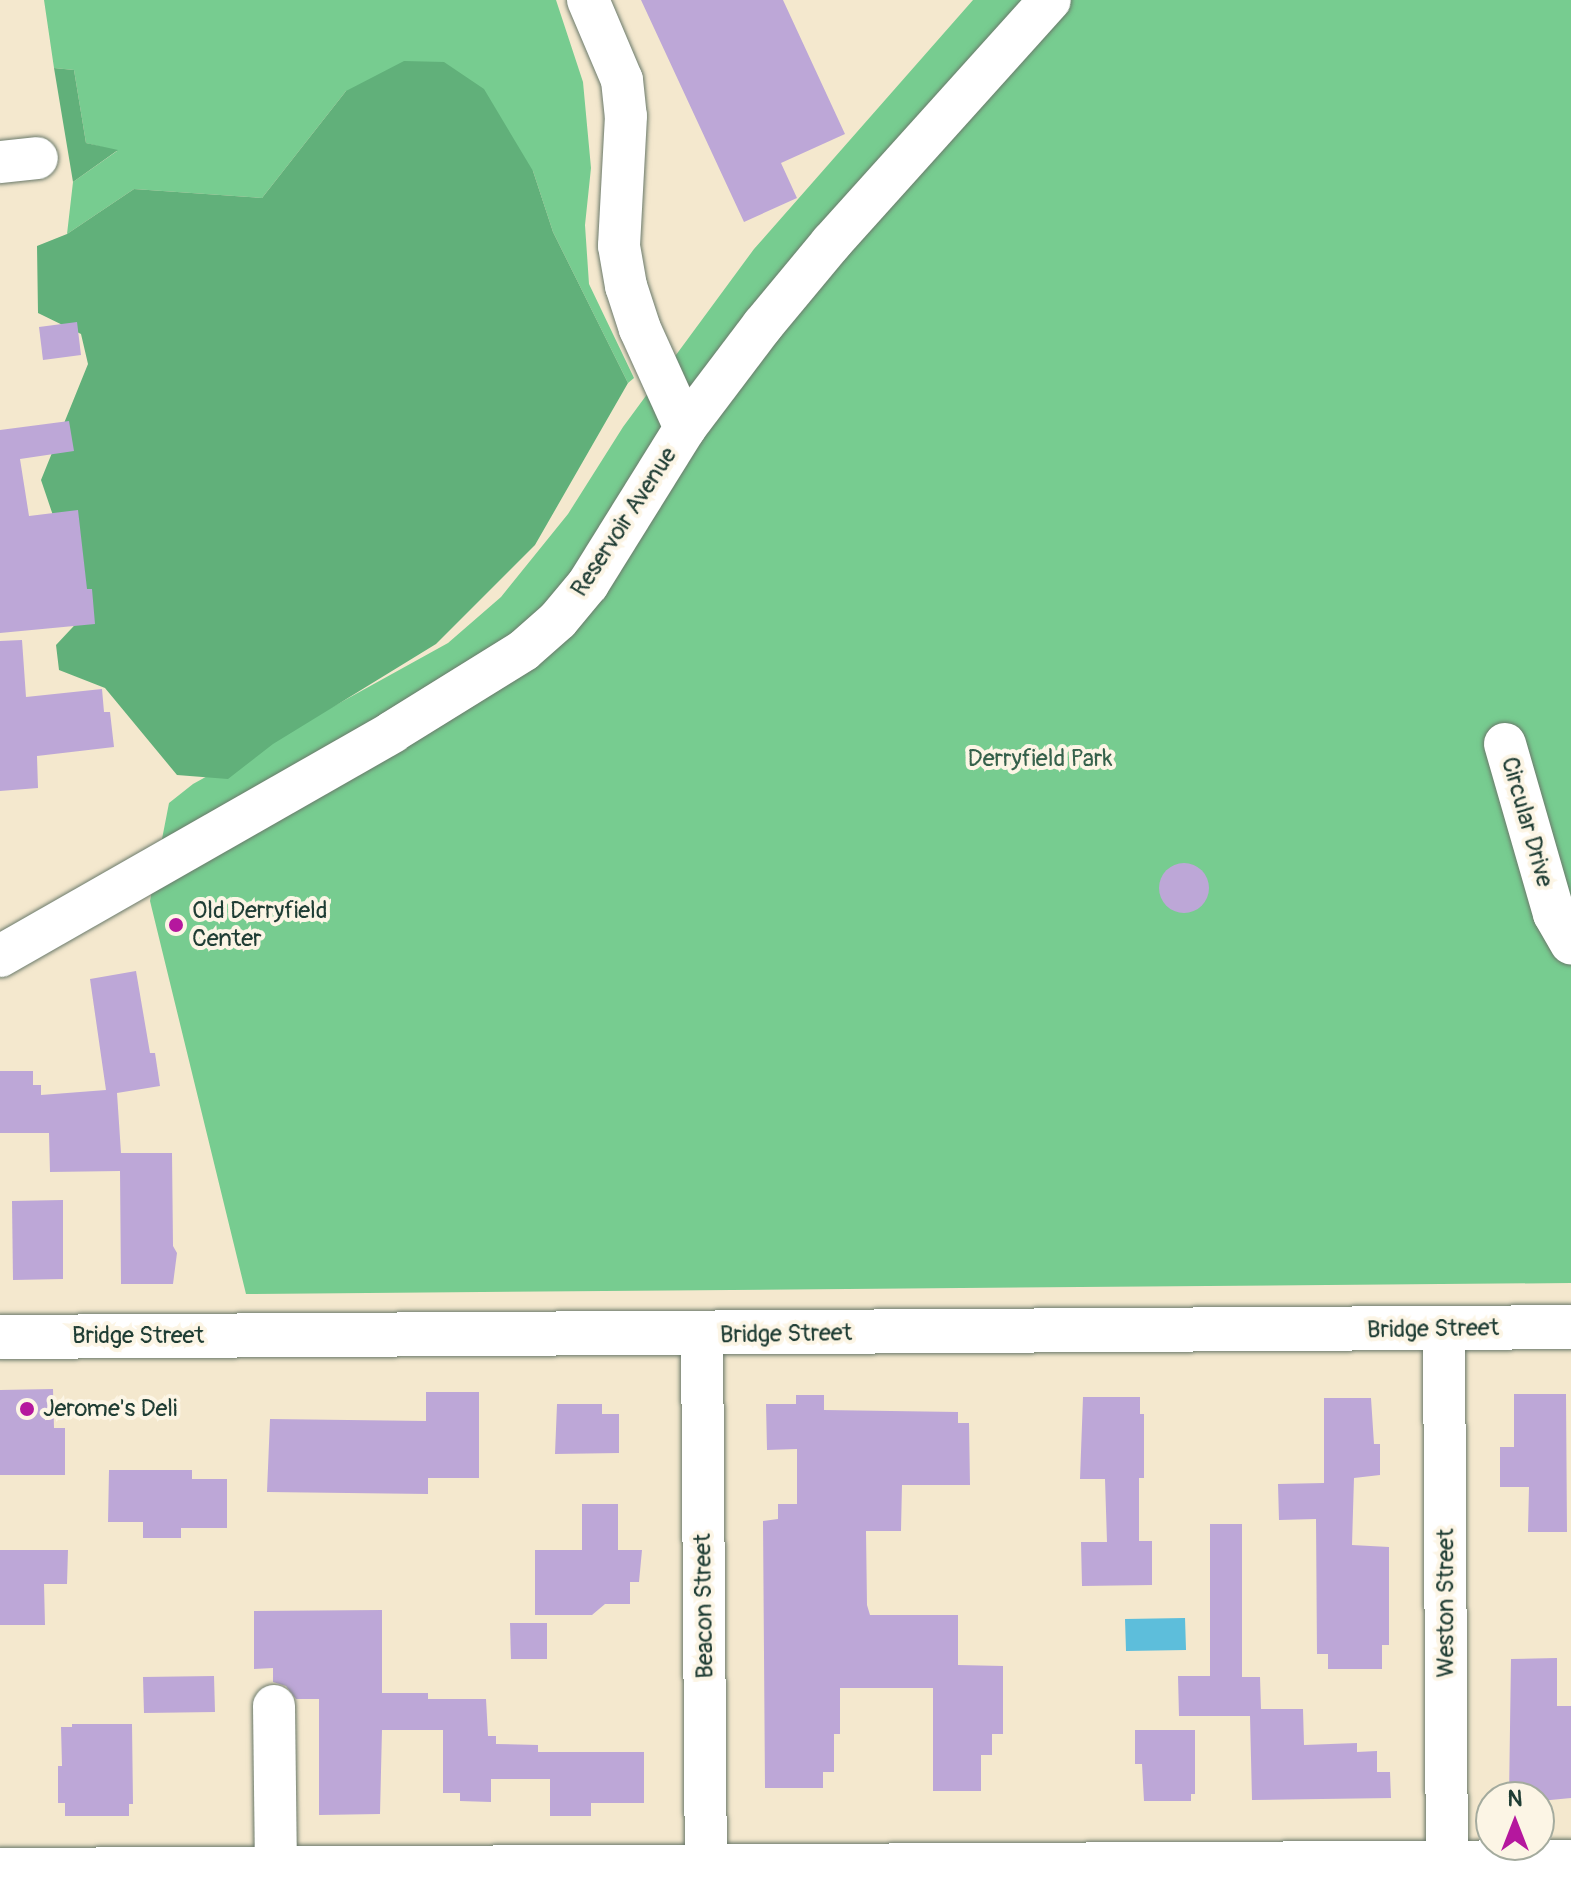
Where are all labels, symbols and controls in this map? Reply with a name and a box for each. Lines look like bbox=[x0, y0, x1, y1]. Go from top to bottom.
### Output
street label: Reservoir Avenue bbox=[565, 442, 683, 602]
park label: Derryfield Park bbox=[968, 745, 1112, 773]
street label: Circular Drive bbox=[1495, 754, 1559, 890]
place label: Old Derryfield Center bbox=[192, 897, 328, 953]
marker: Old Derryfield Center bbox=[167, 916, 185, 934]
street label: Bridge Street bbox=[1367, 1313, 1499, 1345]
street label: Bridge Street bbox=[720, 1318, 852, 1350]
street label: Bridge Street bbox=[72, 1322, 204, 1350]
place label: Jerome's Deli bbox=[43, 1395, 177, 1423]
marker: Jerome's Deli bbox=[18, 1400, 36, 1418]
street label: Weston Street bbox=[1432, 1528, 1460, 1678]
street label: Beacon Street bbox=[688, 1533, 720, 1679]
north arrow bbox=[1475, 1781, 1555, 1861]
text: N bbox=[1508, 1785, 1522, 1813]

